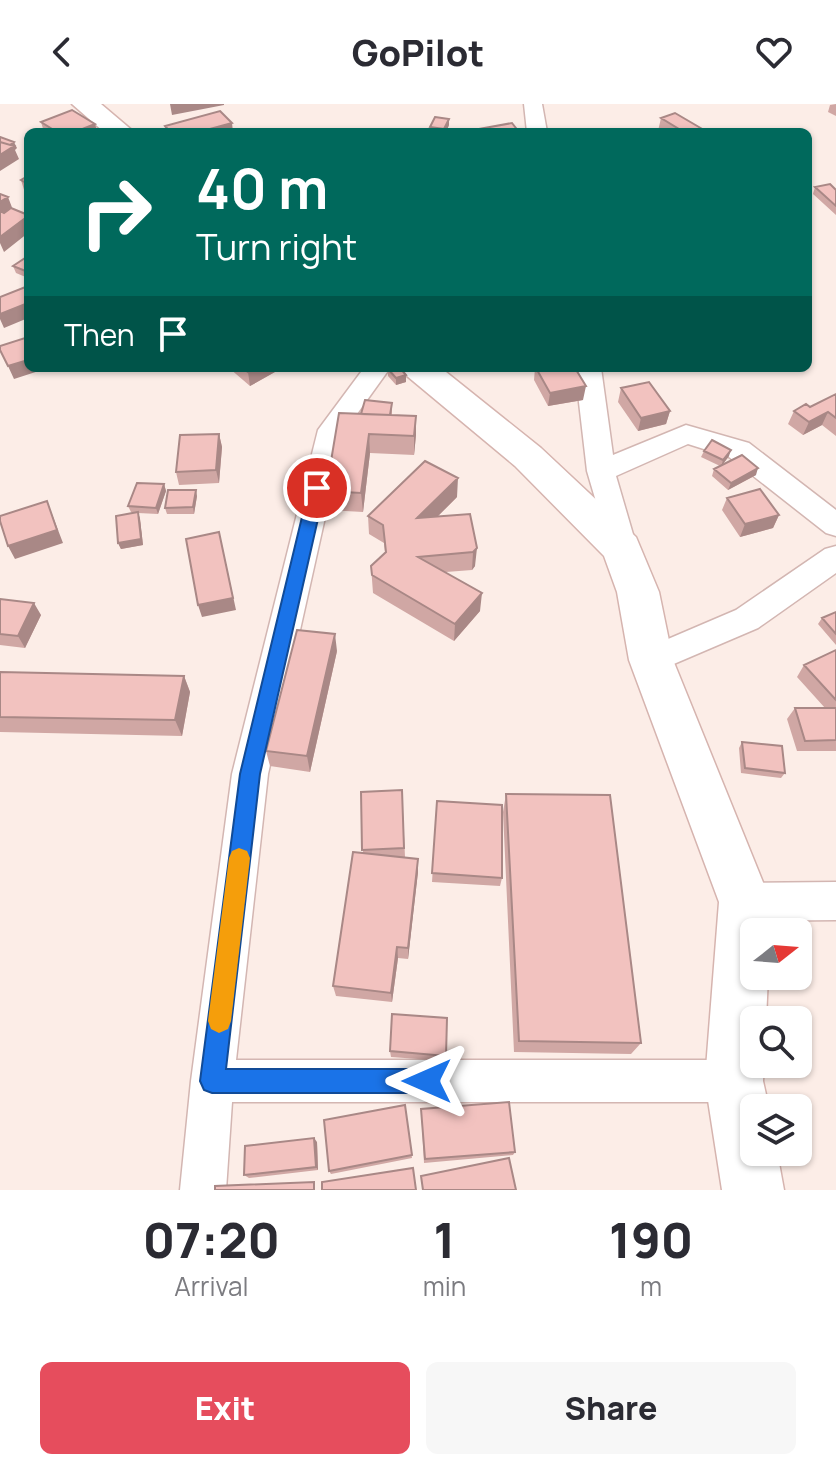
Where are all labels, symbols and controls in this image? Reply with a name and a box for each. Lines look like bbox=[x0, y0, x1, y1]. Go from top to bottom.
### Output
text: GoPilot bbox=[352, 28, 484, 77]
icon: back bbox=[40, 30, 84, 74]
icon: heart bbox=[752, 30, 796, 74]
text: 40 m bbox=[196, 149, 328, 226]
icon: right bbox=[64, 160, 168, 264]
text: Turn right bbox=[196, 222, 357, 271]
icon: arrive bbox=[151, 312, 195, 356]
text: Then bbox=[64, 314, 135, 355]
pin bbox=[283, 454, 351, 522]
icon: arrive bbox=[295, 466, 339, 510]
north arrow bbox=[740, 918, 812, 990]
map controls bbox=[740, 918, 812, 1166]
button: search bbox=[740, 1006, 812, 1078]
position arrow bbox=[385, 1039, 469, 1123]
button: layers bbox=[740, 1094, 812, 1166]
text: 07:20 bbox=[143, 1207, 280, 1272]
text: 1 bbox=[434, 1207, 455, 1272]
text: 190 bbox=[609, 1207, 693, 1272]
text: Arrival bbox=[174, 1268, 248, 1304]
text: min bbox=[423, 1268, 466, 1304]
text: m bbox=[640, 1268, 662, 1304]
button: Exit bbox=[40, 1362, 410, 1454]
button: Share bbox=[426, 1362, 796, 1454]

